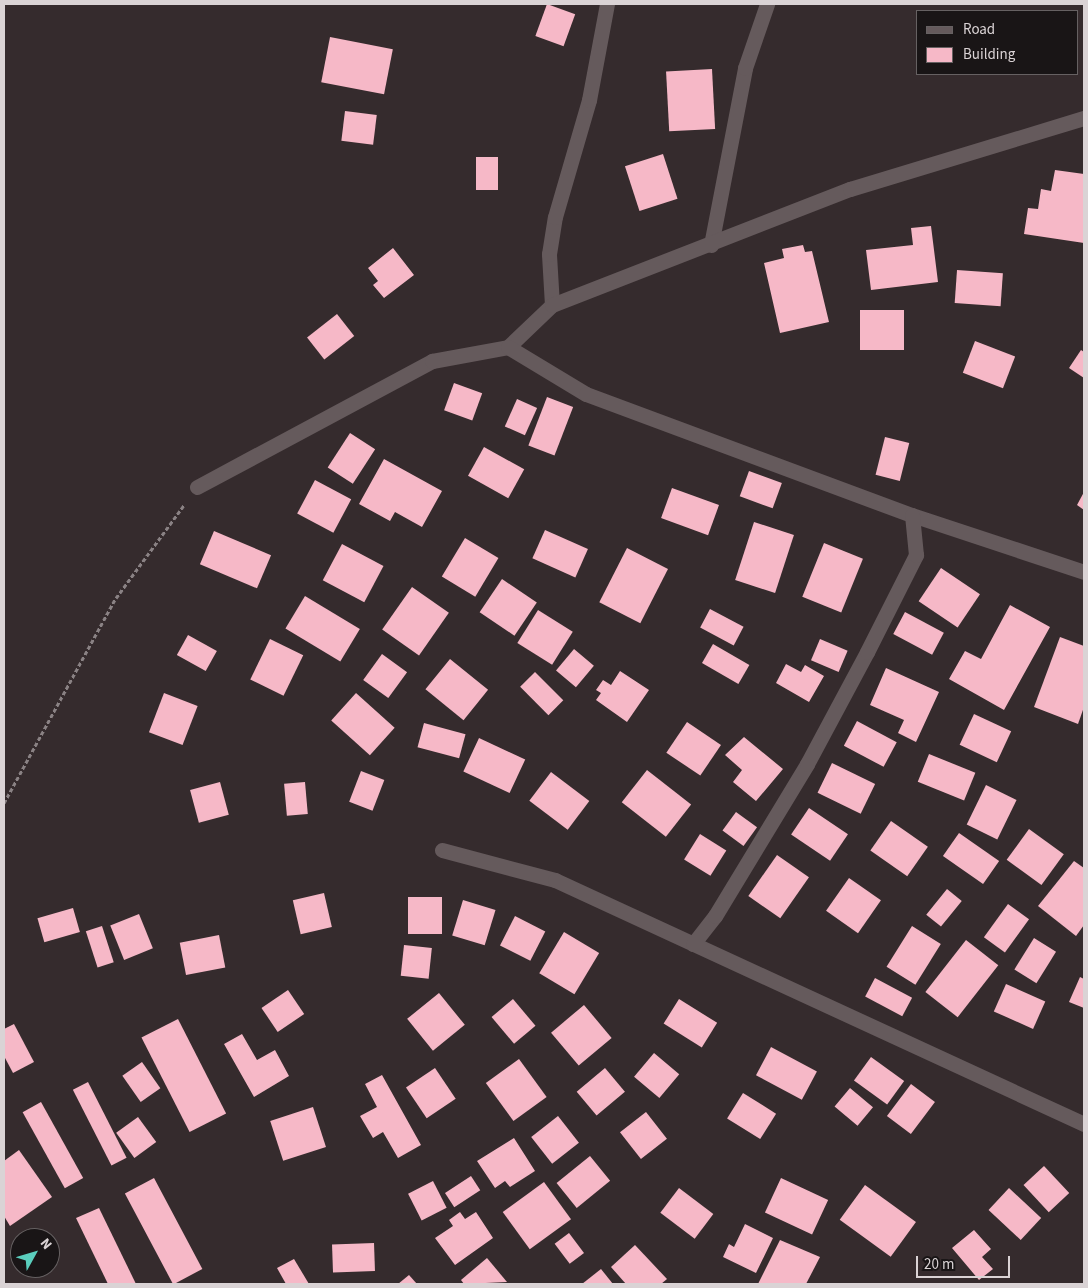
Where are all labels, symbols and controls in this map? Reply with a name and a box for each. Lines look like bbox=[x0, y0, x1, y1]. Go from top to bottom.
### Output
legend bbox=[916, 10, 1078, 75]
text: Road bbox=[963, 19, 995, 40]
text: Building bbox=[963, 44, 1015, 65]
north arrow bbox=[10, 1228, 60, 1278]
text: N bbox=[35, 1234, 57, 1254]
scale bar bbox=[918, 1246, 1012, 1278]
text: 20 m bbox=[924, 1254, 954, 1275]

